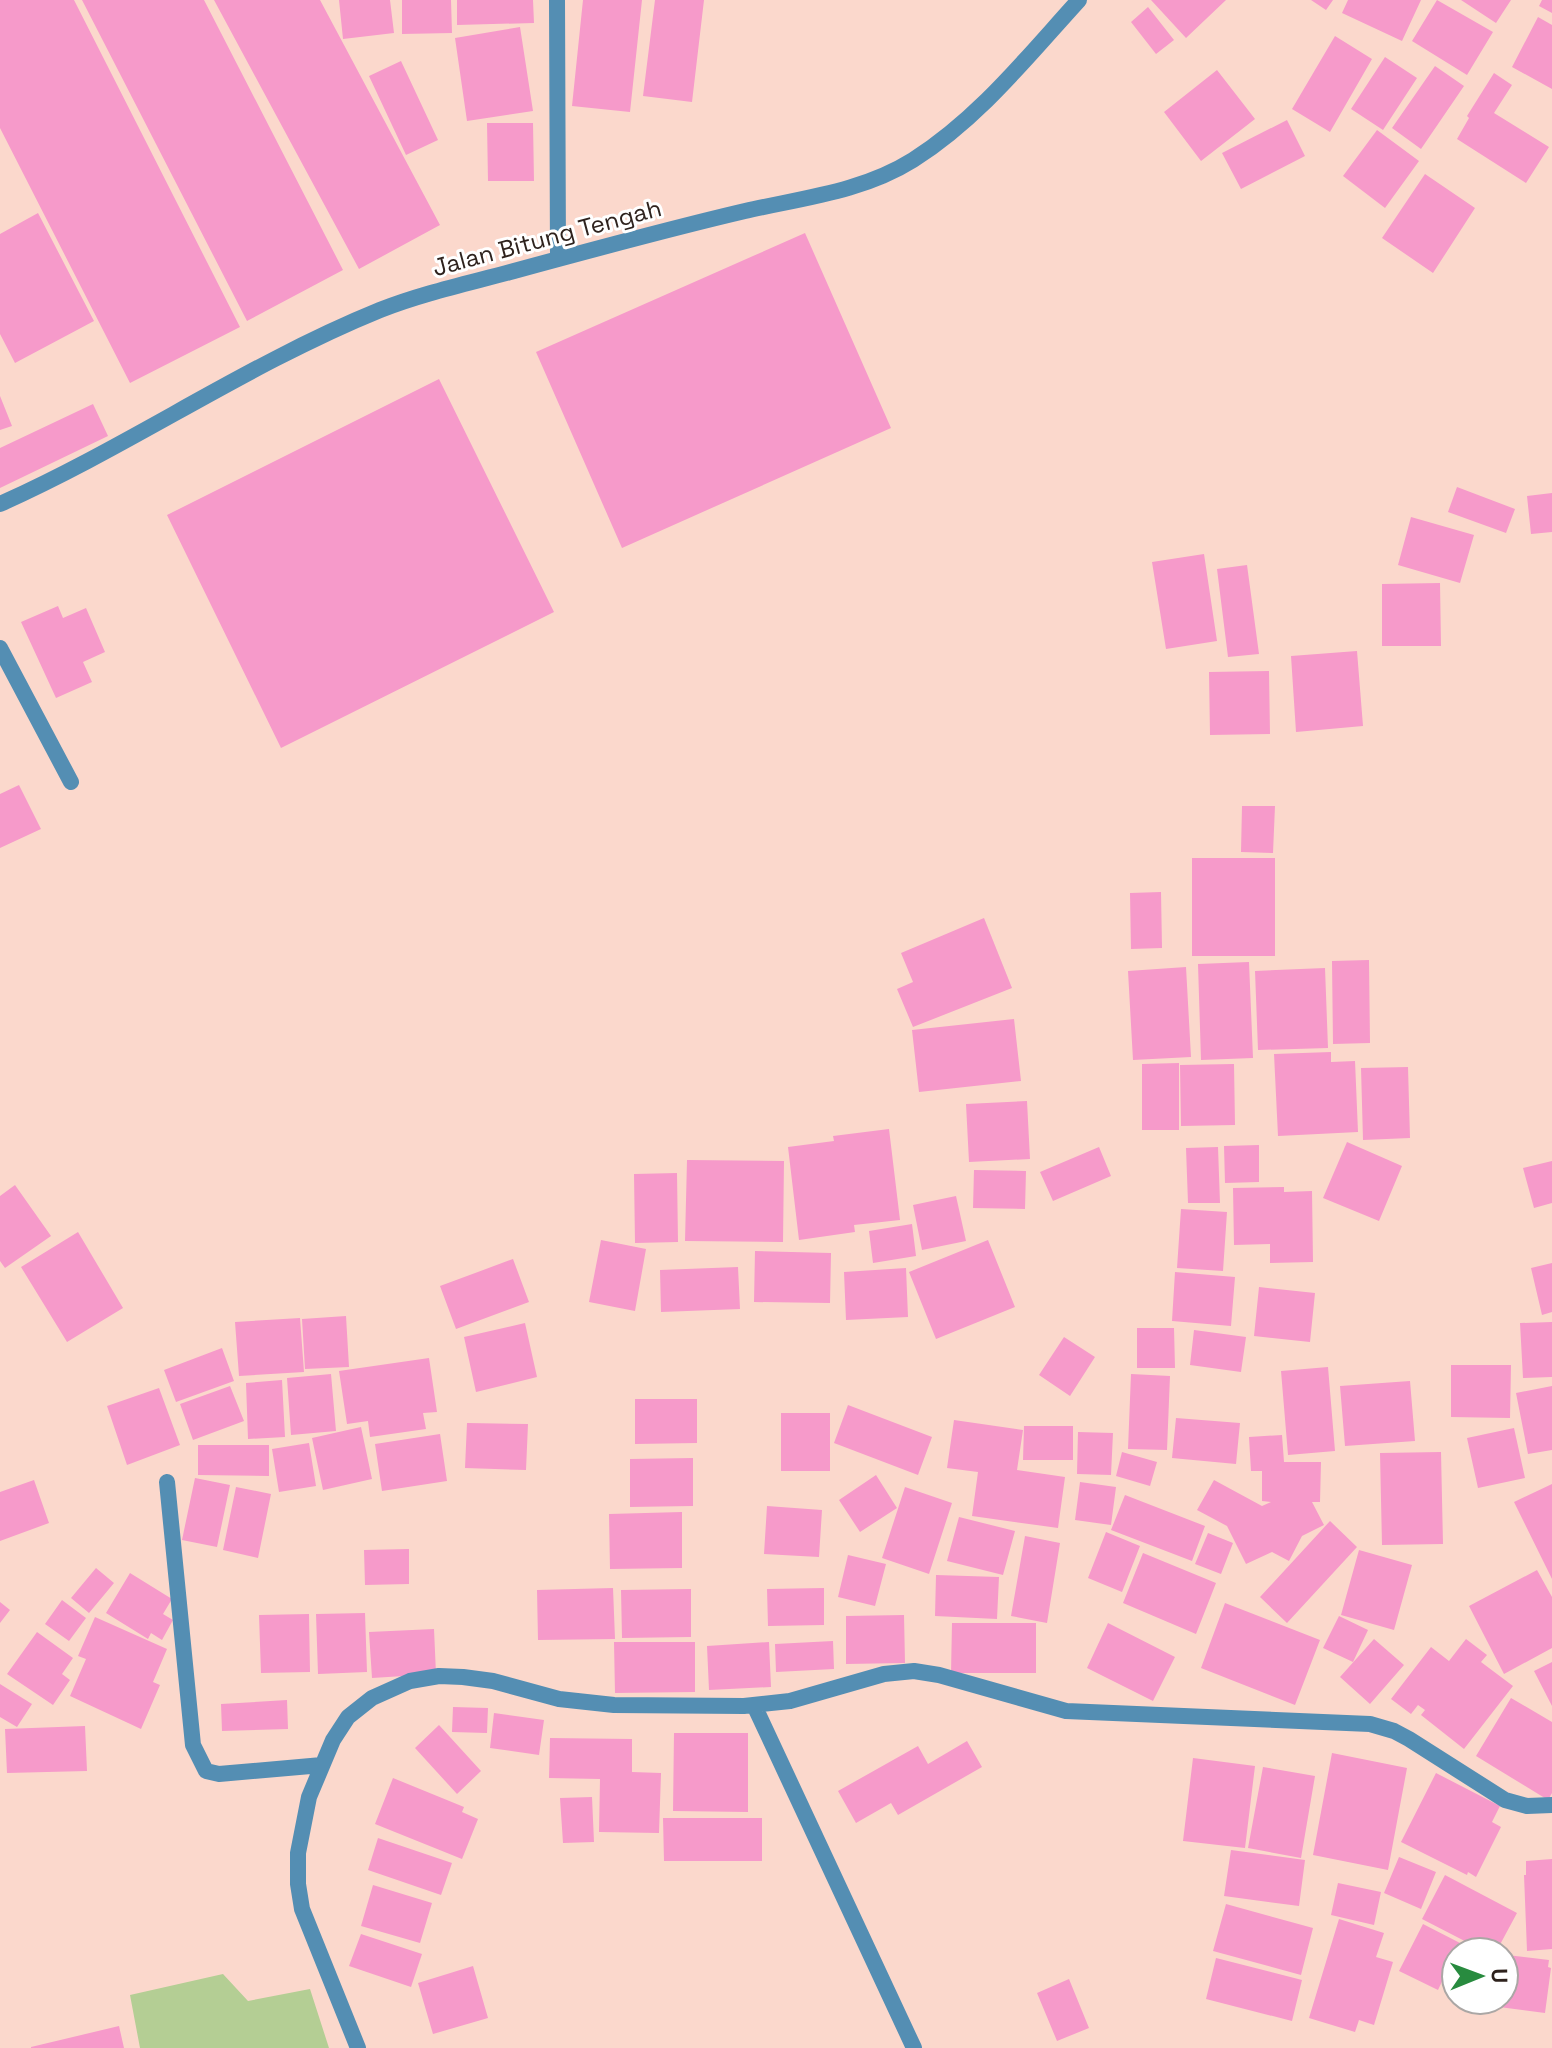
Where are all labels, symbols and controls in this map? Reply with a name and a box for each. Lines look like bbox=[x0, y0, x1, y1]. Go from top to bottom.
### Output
street label: Jalan Bitung Tengah bbox=[429, 192, 665, 283]
north arrow bbox=[1440, 1936, 1520, 2016]
text: U bbox=[1486, 1968, 1514, 1983]

